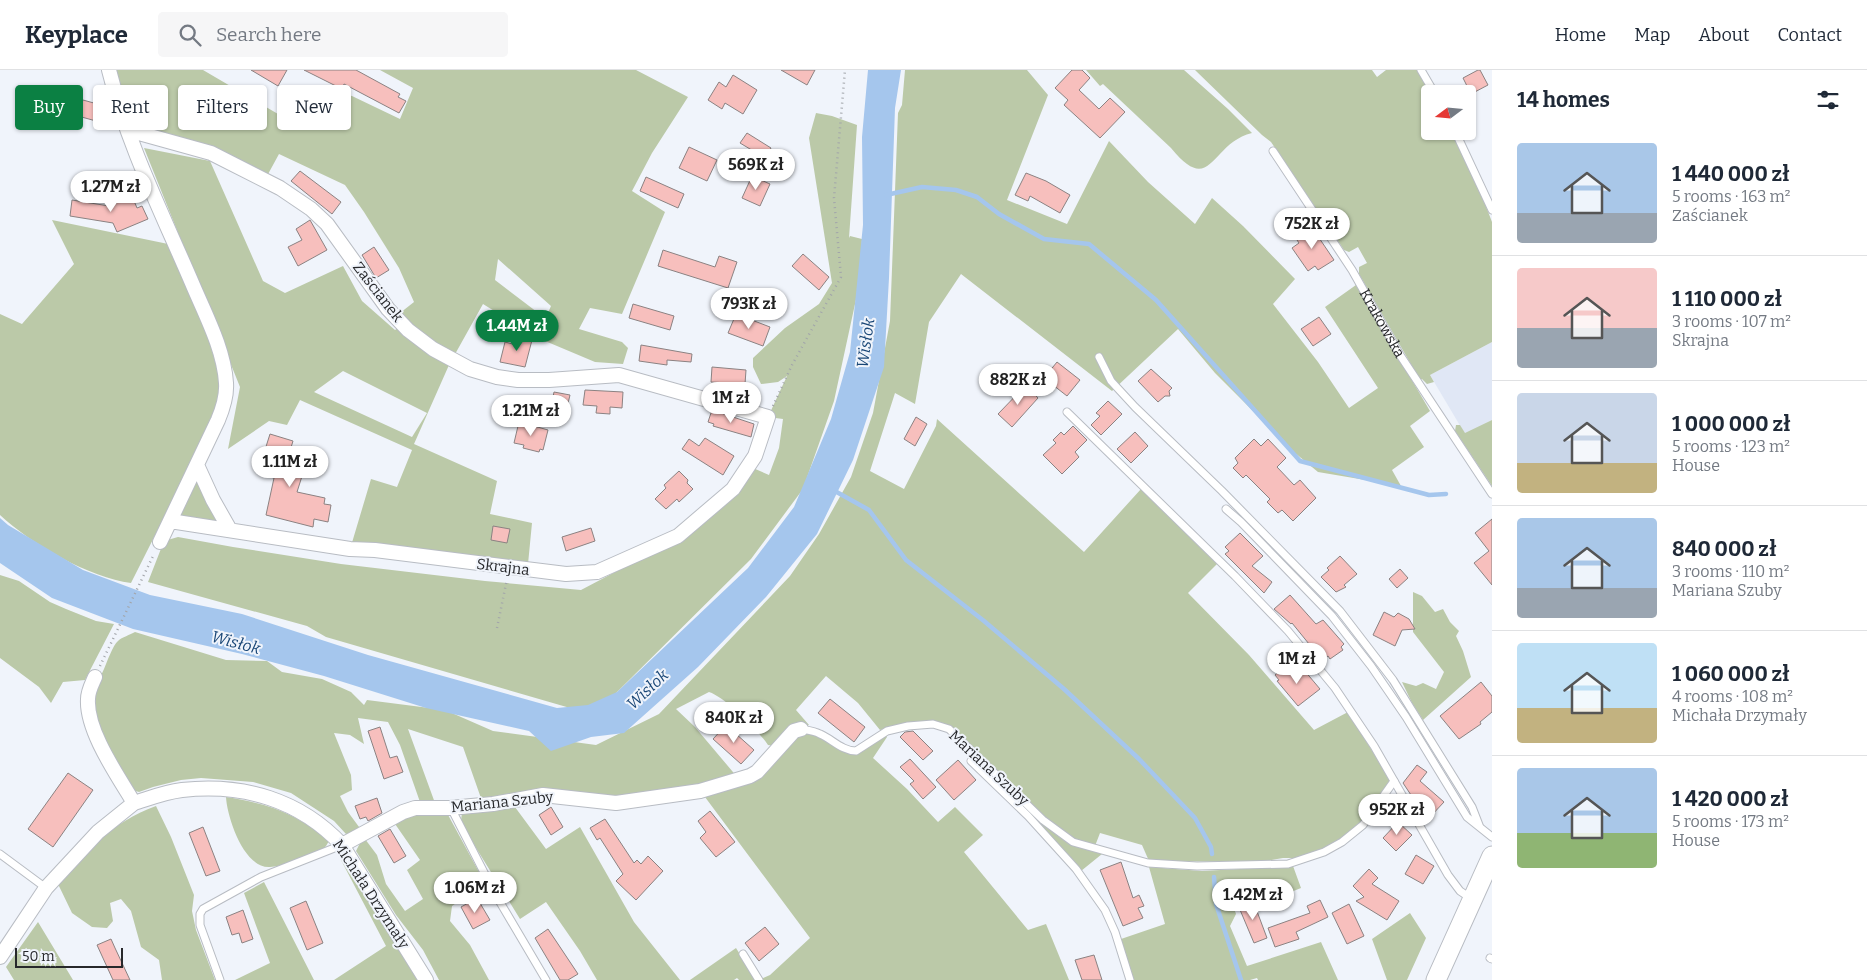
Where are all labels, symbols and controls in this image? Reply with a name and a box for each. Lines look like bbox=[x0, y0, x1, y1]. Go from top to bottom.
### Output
search box bbox=[158, 12, 508, 57]
text: Keyplace bbox=[25, 21, 128, 49]
icon: search bbox=[176, 21, 204, 49]
text: Search here bbox=[216, 23, 321, 46]
text: Home bbox=[1555, 24, 1606, 46]
text: Map bbox=[1634, 24, 1670, 46]
text: About bbox=[1698, 24, 1749, 46]
text: Contact bbox=[1777, 24, 1842, 46]
chip: Buy bbox=[15, 85, 83, 130]
chip: Rent bbox=[93, 85, 168, 130]
chip: Filters bbox=[178, 85, 267, 130]
chip: New bbox=[277, 85, 351, 130]
north arrow bbox=[1421, 85, 1476, 140]
map controls bbox=[1421, 85, 1476, 140]
icon: filters bbox=[1814, 86, 1842, 114]
text: 14 homes bbox=[1517, 87, 1610, 113]
pin: 569K zł bbox=[710, 148, 802, 191]
text: 569K zł bbox=[728, 155, 784, 174]
text: 1 440 000 zł bbox=[1672, 161, 1790, 187]
icon: home bbox=[1557, 163, 1617, 223]
pin: 1.27M zł bbox=[59, 170, 163, 213]
text: 1.27M zł bbox=[81, 177, 141, 196]
text: 5 rooms · 163 m² bbox=[1672, 187, 1790, 206]
text: Zaścianek bbox=[1672, 206, 1748, 225]
pin: 752K zł bbox=[1266, 208, 1358, 250]
text: 752K zł bbox=[1285, 214, 1339, 233]
street label: Zaścianek bbox=[349, 258, 407, 326]
street label: Krakowska bbox=[1355, 286, 1409, 361]
text: 1 110 000 zł bbox=[1672, 286, 1782, 312]
pin: 793K zł bbox=[703, 288, 795, 330]
icon: home bbox=[1557, 288, 1617, 348]
text: 793K zł bbox=[722, 294, 776, 313]
pin: 1.44M zł bbox=[465, 310, 569, 352]
text: 3 rooms · 107 m² bbox=[1672, 312, 1791, 331]
text: 1.44M zł bbox=[487, 316, 547, 335]
water label: Wisłok bbox=[853, 317, 878, 369]
text: Skrajna bbox=[1672, 331, 1729, 350]
pin: 882K zł bbox=[972, 364, 1064, 406]
text: 882K zł bbox=[990, 370, 1046, 389]
pin: 1M zł bbox=[696, 382, 766, 424]
text: 1M zł bbox=[712, 388, 750, 407]
pin: 1.21M zł bbox=[479, 394, 583, 437]
text: 1.21M zł bbox=[502, 401, 560, 420]
text: 1 000 000 zł bbox=[1672, 411, 1791, 437]
icon: home bbox=[1557, 413, 1617, 473]
text: 5 rooms · 123 m² bbox=[1672, 437, 1790, 456]
pin: 1.11M zł bbox=[238, 446, 342, 488]
text: 1.11M zł bbox=[262, 452, 318, 471]
text: House bbox=[1672, 456, 1720, 475]
text: 840 000 zł bbox=[1672, 536, 1777, 562]
icon: home bbox=[1557, 538, 1617, 598]
street label: Skrajna bbox=[475, 555, 531, 579]
text: 3 rooms · 110 m² bbox=[1672, 562, 1790, 581]
text: Mariana Szuby bbox=[1672, 581, 1782, 600]
water label: Wisłok bbox=[209, 627, 263, 658]
pin: 1M zł bbox=[1262, 642, 1332, 685]
text: 1M zł bbox=[1278, 649, 1316, 668]
text: 1 060 000 zł bbox=[1672, 661, 1790, 687]
icon: home bbox=[1557, 663, 1617, 723]
water label: Wisłok bbox=[623, 665, 672, 713]
text: 4 rooms · 108 m² bbox=[1672, 687, 1793, 706]
pin: 840K zł bbox=[688, 702, 780, 744]
text: Michała Drzymały bbox=[1672, 706, 1807, 725]
text: 840K zł bbox=[705, 708, 763, 727]
street label: Mariana Szuby bbox=[945, 726, 1033, 810]
text: 1 420 000 zł bbox=[1672, 786, 1789, 812]
street label: Mariana Szuby bbox=[450, 788, 554, 816]
icon: home bbox=[1557, 788, 1617, 848]
pin: 952K zł bbox=[1351, 794, 1443, 836]
text: 952K zł bbox=[1369, 800, 1425, 819]
text: 5 rooms · 173 m² bbox=[1672, 812, 1789, 831]
text: House bbox=[1672, 831, 1720, 850]
street label: Michała Drzymały bbox=[329, 836, 413, 952]
pin: 1.06M zł bbox=[423, 872, 527, 914]
text: 1.06M zł bbox=[445, 878, 505, 897]
pin: 1.42M zł bbox=[1201, 878, 1305, 921]
text: 1.42M zł bbox=[1223, 885, 1283, 904]
scale bar bbox=[15, 945, 122, 968]
text: 50 m bbox=[22, 948, 55, 965]

